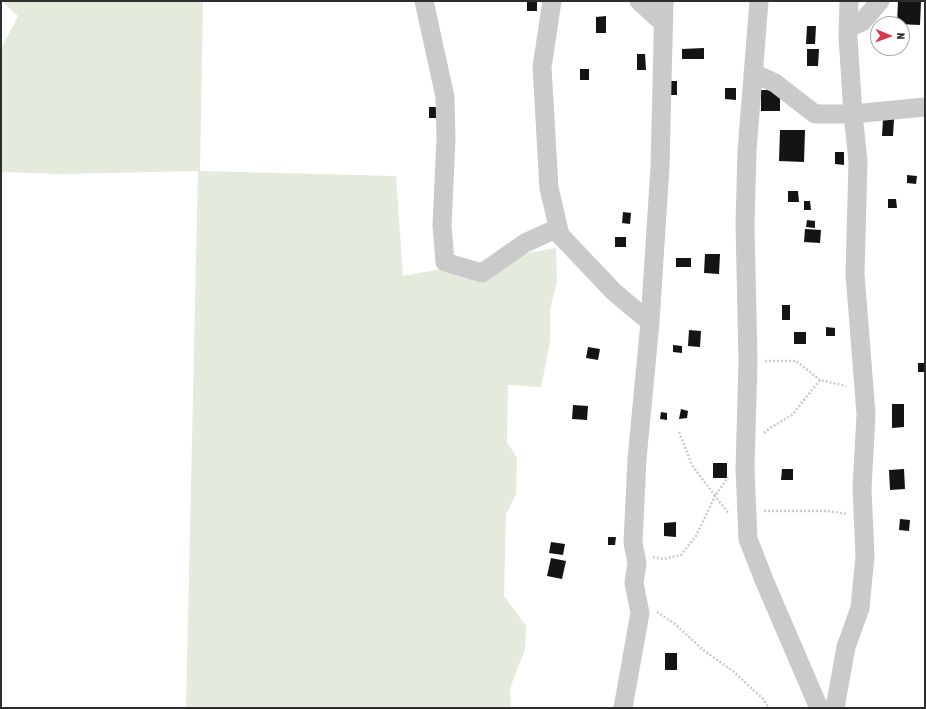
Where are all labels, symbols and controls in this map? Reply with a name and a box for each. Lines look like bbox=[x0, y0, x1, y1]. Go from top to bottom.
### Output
north arrow bbox=[870, 16, 910, 56]
text: N bbox=[895, 33, 907, 40]

